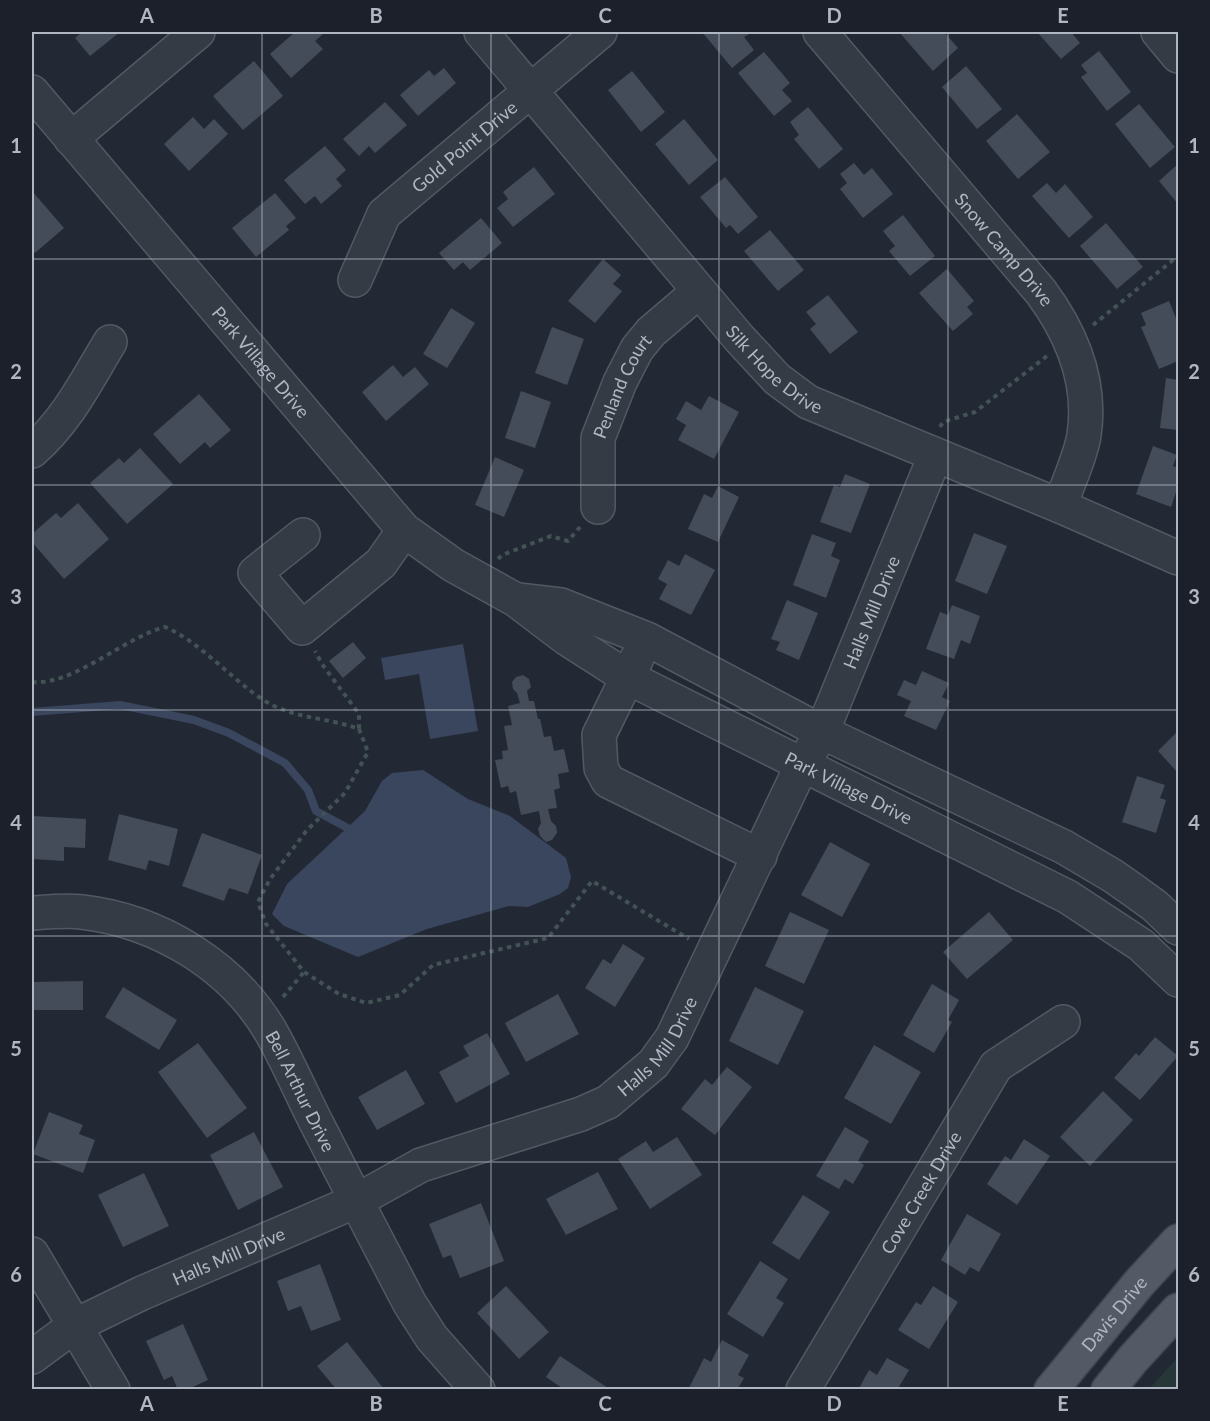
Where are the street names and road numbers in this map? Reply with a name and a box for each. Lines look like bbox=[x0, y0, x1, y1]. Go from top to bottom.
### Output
street label: Gold Point Drive bbox=[407, 96, 521, 197]
street label: Snow Camp Drive bbox=[950, 188, 1058, 310]
street label: Park Village Drive bbox=[208, 302, 315, 422]
street label: Silk Hope Drive bbox=[722, 320, 826, 418]
street label: Penland Court bbox=[588, 329, 656, 442]
street label: Halls Mill Drive bbox=[838, 552, 904, 672]
street label: Park Village Drive bbox=[781, 747, 916, 829]
street label: Halls Mill Drive bbox=[613, 993, 701, 1101]
street label: Bell Arthur Drive bbox=[261, 1027, 340, 1155]
street label: Cove Creek Drive bbox=[876, 1127, 966, 1258]
street label: Halls Mill Drive bbox=[169, 1222, 288, 1290]
street label: Davis Drive bbox=[1076, 1271, 1151, 1356]

